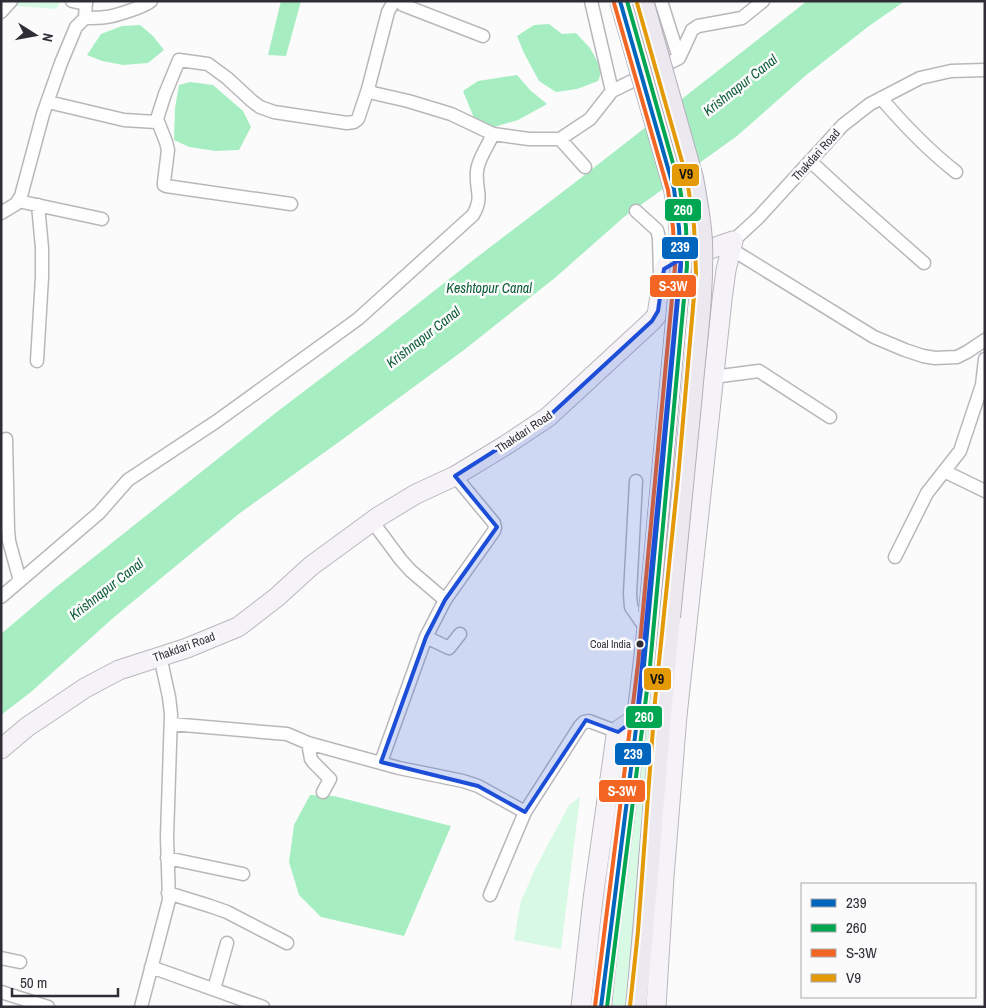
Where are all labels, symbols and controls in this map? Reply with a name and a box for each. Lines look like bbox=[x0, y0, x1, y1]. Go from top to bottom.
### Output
north arrow bbox=[10, 10, 60, 60]
text: N bbox=[38, 32, 57, 43]
water label: Krishnapur Canal bbox=[699, 50, 781, 120]
street label: Thakdari Road bbox=[788, 125, 844, 185]
line badge: V9 bbox=[671, 163, 700, 187]
text: V9 bbox=[679, 165, 693, 183]
line badge: 260 bbox=[664, 198, 702, 222]
text: 260 bbox=[673, 201, 693, 219]
line badge: 239 bbox=[661, 236, 699, 260]
text: 239 bbox=[670, 238, 690, 256]
line badge: S-3W bbox=[649, 274, 697, 298]
text: S-3W bbox=[659, 277, 688, 295]
water label: Keshtopur Canal bbox=[446, 279, 532, 297]
water label: Krishnapur Canal bbox=[382, 302, 464, 372]
street label: Thakdari Road bbox=[493, 407, 555, 457]
water label: Krishnapur Canal bbox=[65, 554, 147, 624]
street label: Thakdari Road bbox=[151, 628, 217, 666]
place label: Coal India bbox=[590, 637, 631, 651]
marker: Coal India bbox=[635, 639, 645, 649]
line badge: V9 bbox=[643, 667, 672, 691]
text: V9 bbox=[650, 670, 664, 688]
line badge: 260 bbox=[625, 705, 663, 729]
text: 260 bbox=[634, 708, 654, 726]
line badge: 239 bbox=[614, 742, 652, 766]
text: 239 bbox=[623, 745, 643, 763]
line badge: S-3W bbox=[598, 779, 646, 803]
text: S-3W bbox=[608, 782, 637, 800]
legend bbox=[801, 883, 976, 998]
text: 239 bbox=[846, 892, 867, 913]
text: 260 bbox=[846, 917, 867, 938]
text: S-3W bbox=[846, 942, 877, 963]
scale bar bbox=[12, 966, 119, 998]
text: V9 bbox=[846, 967, 861, 988]
text: 50 m bbox=[20, 972, 47, 993]

